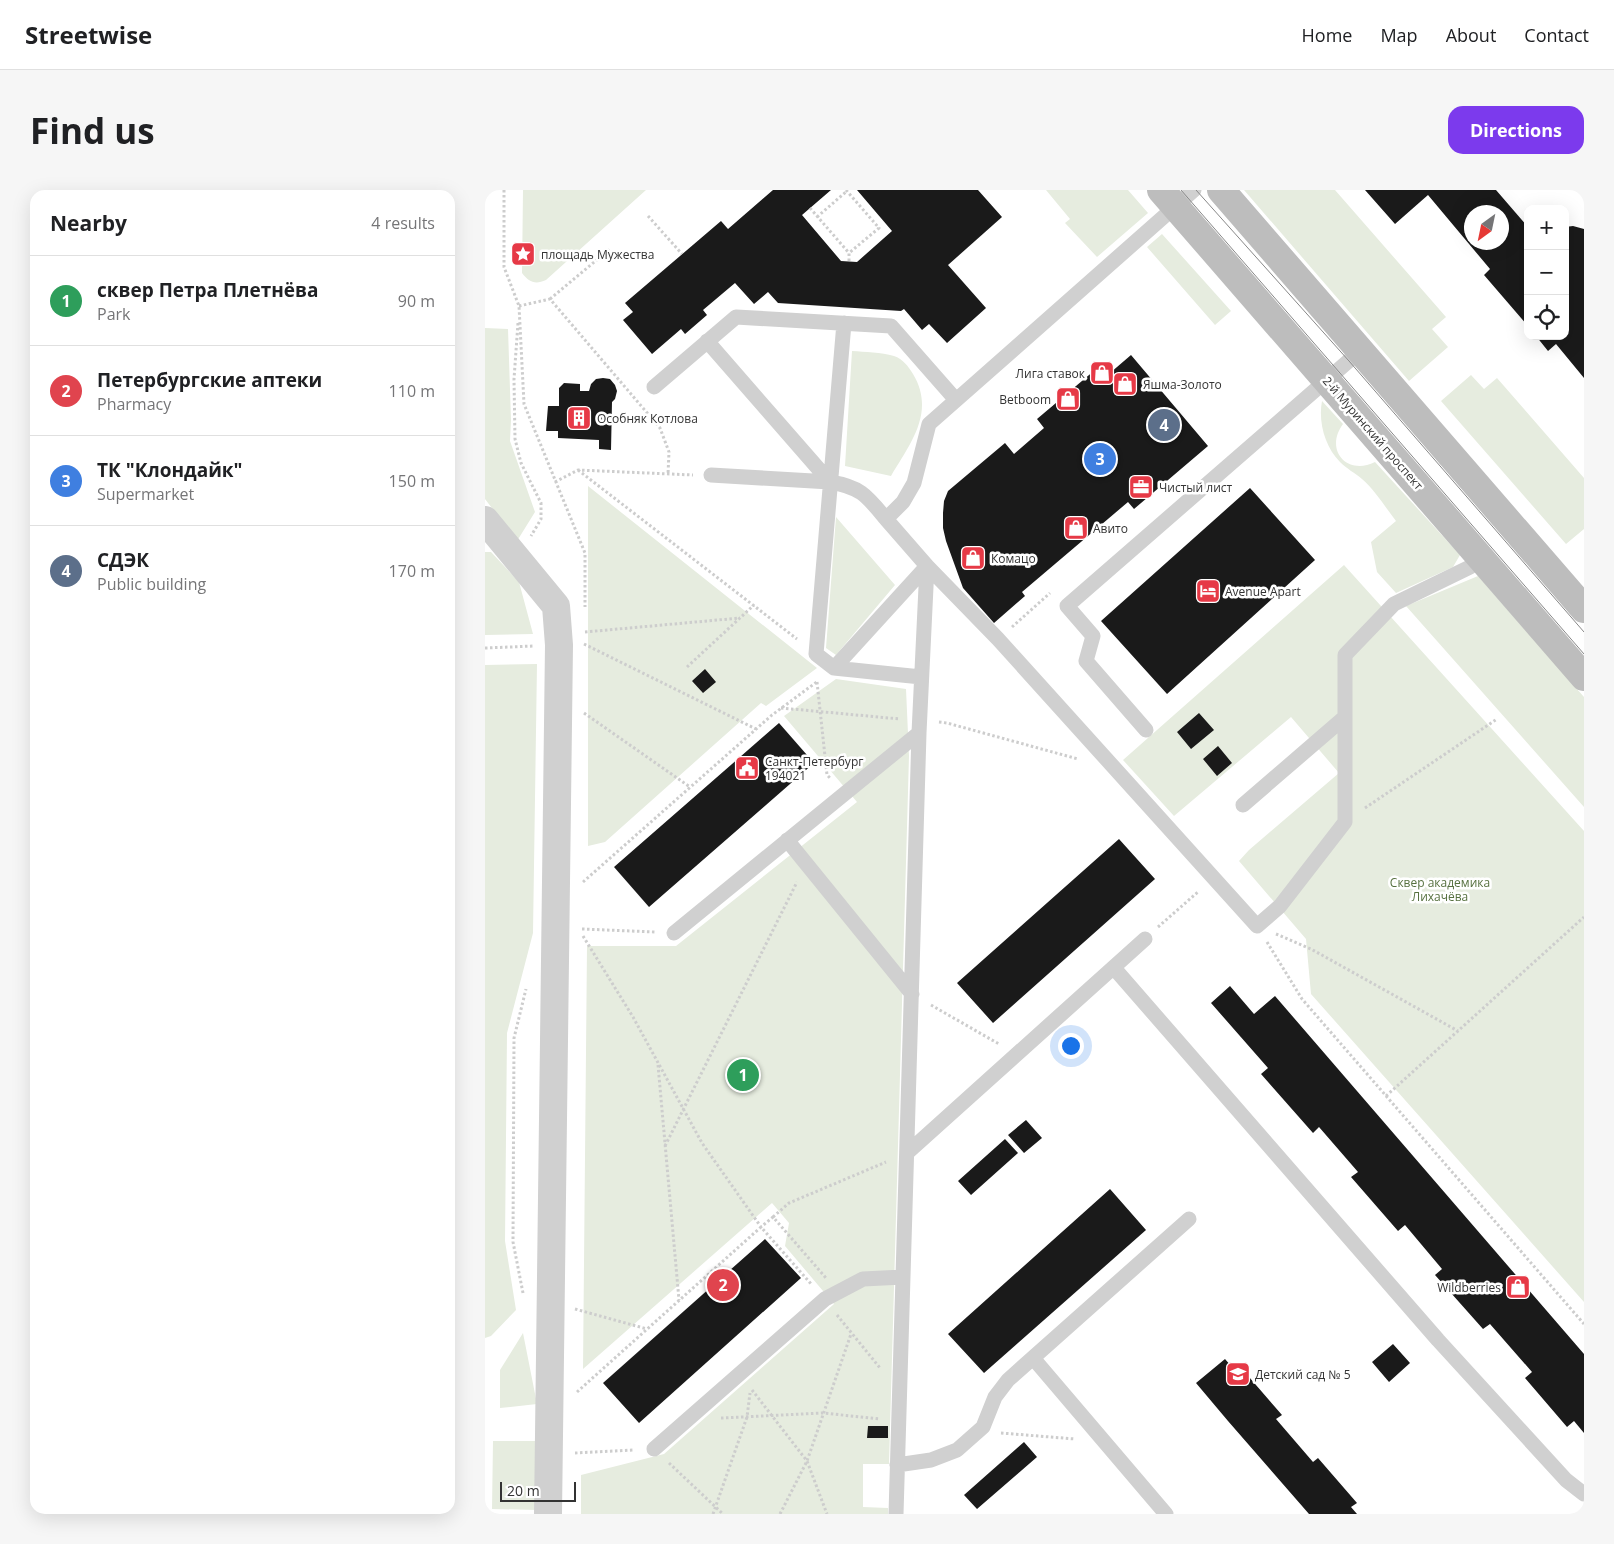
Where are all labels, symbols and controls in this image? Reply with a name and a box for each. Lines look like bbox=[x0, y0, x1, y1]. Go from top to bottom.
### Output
text: Streetwise bbox=[25, 18, 152, 51]
text: Home bbox=[1302, 23, 1352, 47]
text: Map bbox=[1380, 23, 1418, 47]
text: About bbox=[1446, 23, 1496, 47]
text: Contact bbox=[1524, 23, 1589, 47]
button: Directions bbox=[1448, 106, 1584, 154]
text: Find us bbox=[30, 107, 155, 154]
north arrow bbox=[1464, 205, 1509, 250]
map controls bbox=[1524, 205, 1569, 340]
button: + bbox=[1524, 205, 1569, 250]
text: Nearby bbox=[50, 209, 127, 237]
text: 4 results bbox=[371, 212, 435, 234]
place icon: площадь Мужества bbox=[510, 241, 536, 267]
place label: площадь Мужества bbox=[541, 246, 654, 263]
button: − bbox=[1524, 250, 1569, 295]
text: сквер Петра Плетнёва bbox=[97, 277, 318, 303]
text: 1 bbox=[61, 290, 71, 312]
text: 90 m bbox=[398, 290, 435, 312]
button: locate bbox=[1524, 295, 1569, 340]
text: Park bbox=[97, 303, 130, 325]
shop icon: Лига ставок bbox=[1089, 360, 1115, 386]
place label: Лига ставок bbox=[1016, 365, 1086, 382]
text: Петербургские аптеки bbox=[97, 367, 322, 393]
shop icon: Яшма-Золото bbox=[1112, 371, 1138, 397]
street label: 2-й Муринский проспект bbox=[1319, 373, 1427, 494]
place label: Яшма-Золото bbox=[1143, 376, 1222, 393]
text: 2 bbox=[61, 380, 71, 402]
text: 110 m bbox=[389, 380, 435, 402]
shop icon: Betboom bbox=[1055, 386, 1081, 412]
place label: Betboom bbox=[999, 391, 1051, 408]
text: Pharmacy bbox=[97, 393, 171, 415]
building icon: Особняк Котлова bbox=[566, 405, 592, 431]
pin: 4 bbox=[1148, 406, 1180, 444]
place label: Особняк Котлова bbox=[597, 410, 698, 427]
pin: 3 bbox=[1084, 440, 1116, 478]
text: ТК "Клондайк" bbox=[97, 457, 243, 483]
text: 3 bbox=[61, 470, 71, 492]
text: 150 m bbox=[389, 470, 435, 492]
office icon: Чистый лист bbox=[1128, 474, 1154, 500]
place label: Чистый лист bbox=[1159, 479, 1233, 496]
text: Supermarket bbox=[97, 483, 194, 505]
shop icon: Авито bbox=[1063, 515, 1089, 541]
place label: Авито bbox=[1093, 520, 1128, 537]
shop icon: Комацо bbox=[960, 545, 986, 571]
text: СДЭК bbox=[97, 547, 149, 573]
place label: Комацо bbox=[991, 550, 1036, 567]
text: 4 bbox=[61, 560, 71, 582]
text: 170 m bbox=[389, 560, 435, 582]
text: Public building bbox=[97, 573, 206, 595]
hotel icon: Avenue Apart bbox=[1195, 578, 1221, 604]
place label: Avenue Apart bbox=[1225, 583, 1301, 600]
place label: Санкт-Петербург 194021 bbox=[765, 753, 863, 784]
public building icon: Санкт-Петербург 194021 bbox=[734, 755, 760, 781]
park label: Сквер академика Лихачёва bbox=[1390, 874, 1490, 905]
your location bbox=[1058, 1033, 1084, 1059]
pin: 1 bbox=[727, 1056, 759, 1094]
pin: 2 bbox=[707, 1266, 739, 1304]
shop icon: Wildberries bbox=[1505, 1274, 1531, 1300]
place label: Wildberries bbox=[1437, 1279, 1501, 1296]
school or university icon: Детский сад № 5 bbox=[1225, 1361, 1251, 1387]
place label: Детский сад № 5 bbox=[1255, 1366, 1351, 1383]
scale bar bbox=[500, 1479, 576, 1502]
text: 20 m bbox=[507, 1481, 540, 1500]

